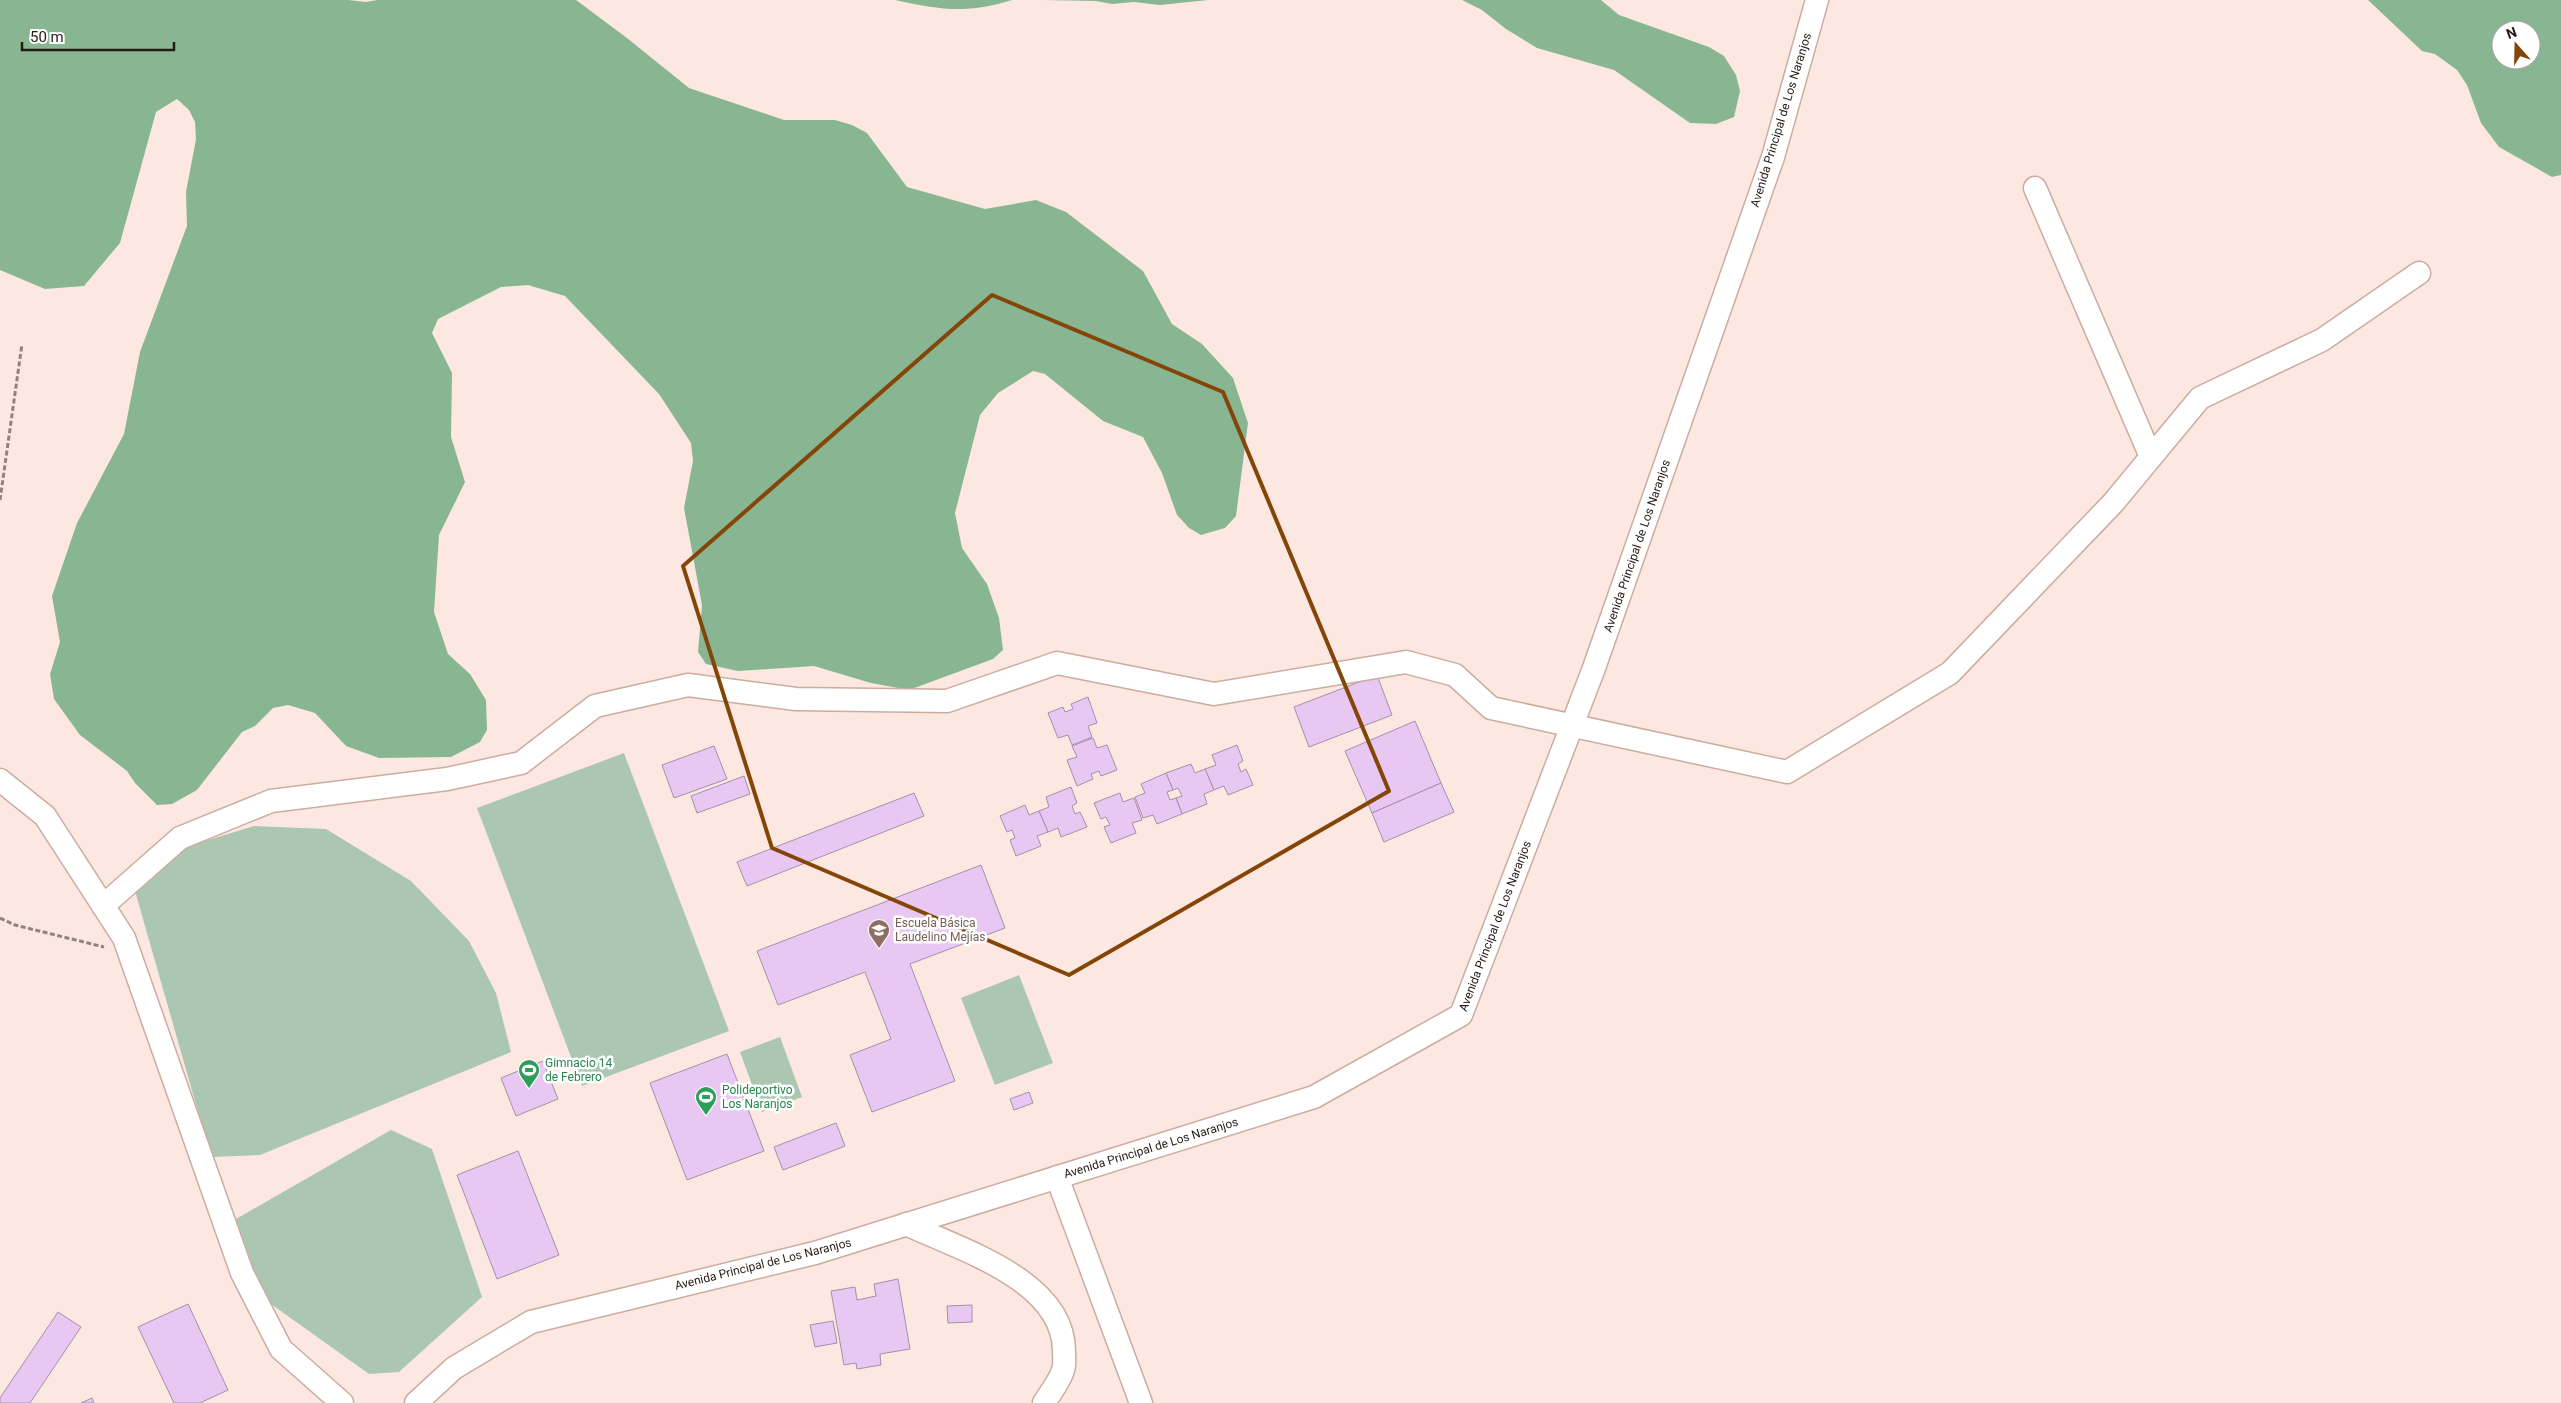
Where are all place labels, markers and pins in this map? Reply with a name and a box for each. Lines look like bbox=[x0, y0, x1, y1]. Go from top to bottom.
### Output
place label: Escuela Básica Laudelino Mejías bbox=[895, 916, 985, 944]
school or university icon: Escuela Básica Laudelino Mejías bbox=[867, 918, 891, 949]
place label: Gimnacio 14 de Febrero bbox=[545, 1056, 613, 1084]
sports icon: Gimnacio 14 de Febrero bbox=[517, 1058, 541, 1089]
place label: Polideportivo Los Naranjos bbox=[722, 1083, 793, 1111]
sports icon: Polideportivo Los Naranjos bbox=[694, 1085, 718, 1116]

